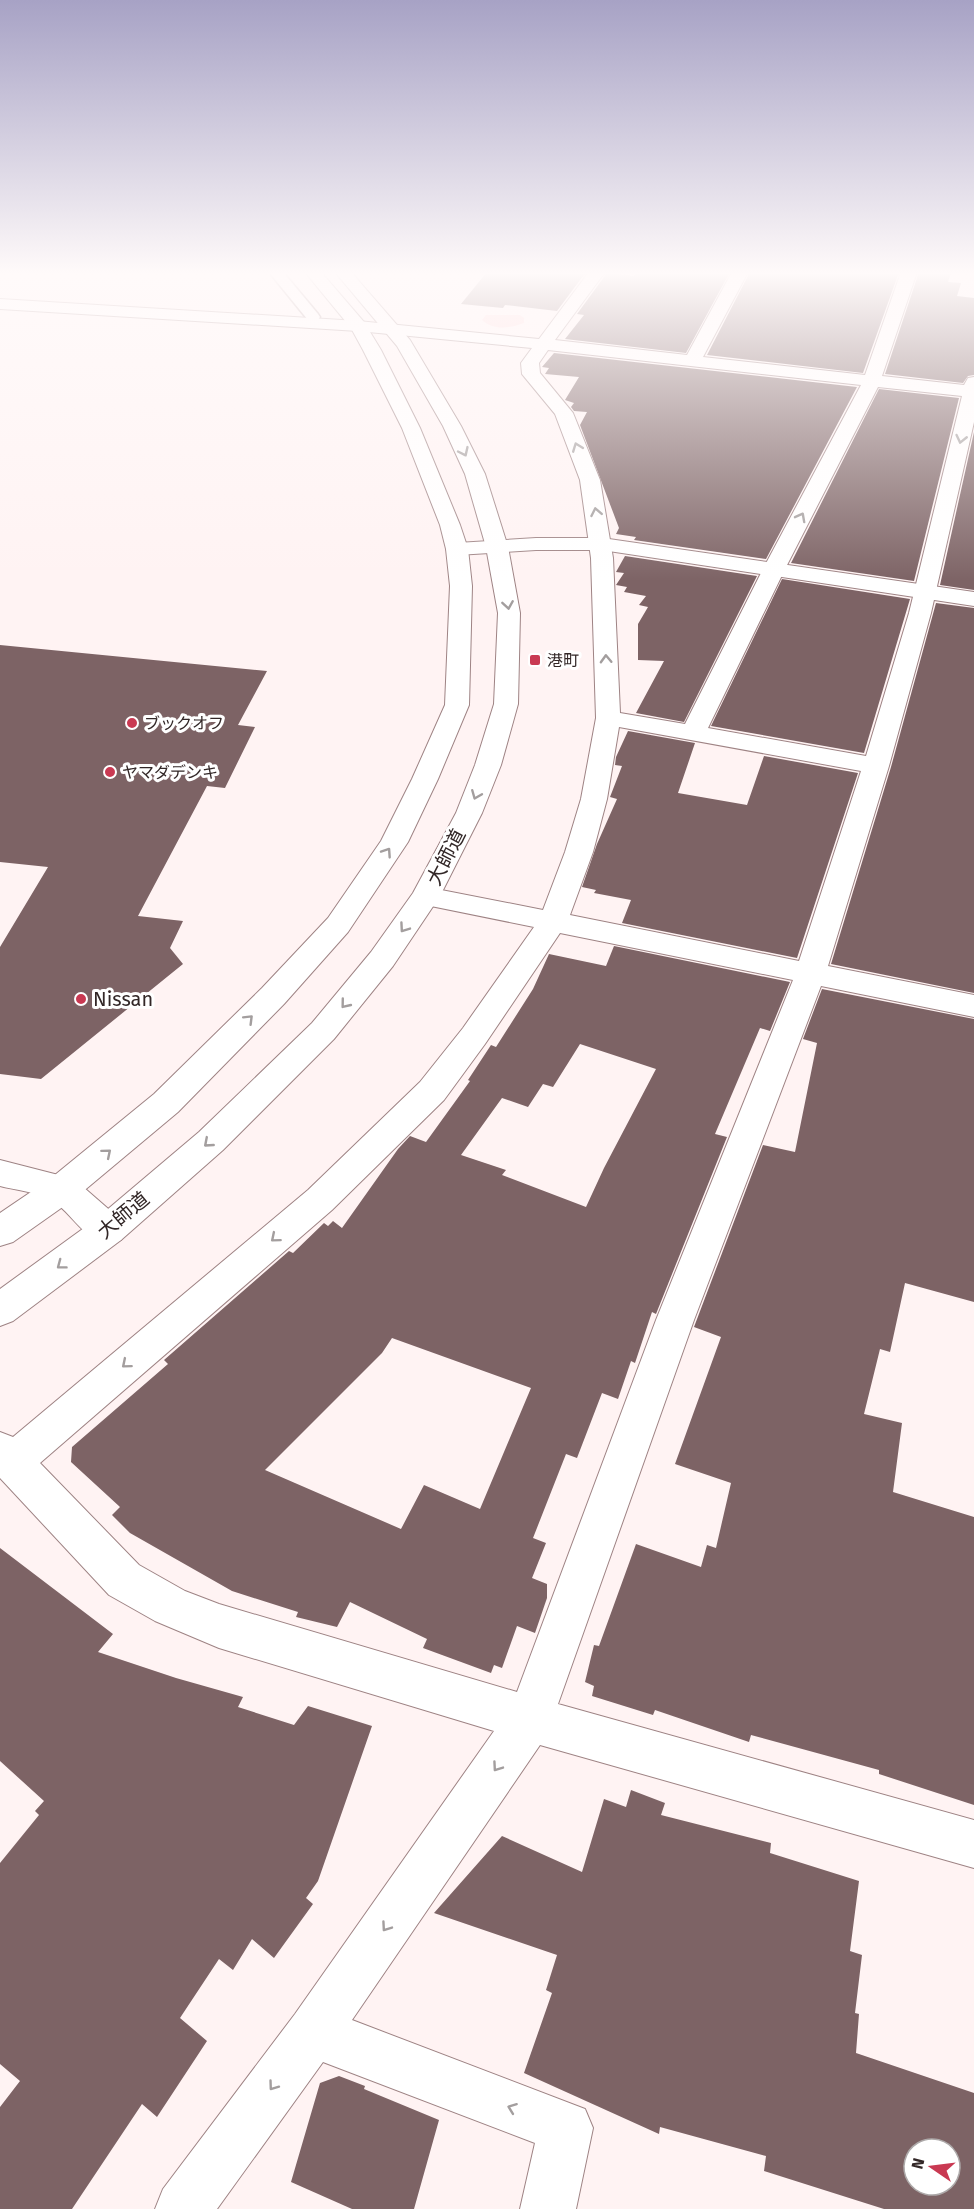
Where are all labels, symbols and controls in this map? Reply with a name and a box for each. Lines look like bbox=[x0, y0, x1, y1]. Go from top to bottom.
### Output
one-way arrow bbox=[955, 434, 968, 444]
one-way arrow bbox=[571, 442, 584, 453]
one-way arrow bbox=[457, 445, 469, 456]
one-way arrow bbox=[590, 508, 603, 518]
one-way arrow bbox=[794, 513, 805, 523]
one-way arrow bbox=[501, 600, 513, 609]
place label: 港町 bbox=[547, 651, 579, 670]
marker: 港町 bbox=[528, 653, 542, 667]
one-way arrow bbox=[600, 655, 613, 664]
place label: ブックオフ bbox=[144, 714, 224, 733]
marker: ブックオフ bbox=[125, 716, 139, 730]
place label: ヤマダデンキ bbox=[122, 763, 218, 782]
marker: ヤマダデンキ bbox=[103, 765, 117, 779]
one-way arrow bbox=[471, 788, 483, 799]
street label: 大師道 bbox=[422, 825, 470, 889]
one-way arrow bbox=[380, 847, 391, 858]
one-way arrow bbox=[400, 921, 411, 932]
place label: Nissan bbox=[93, 987, 153, 1011]
marker: Nissan bbox=[74, 992, 88, 1006]
one-way arrow bbox=[341, 998, 352, 1009]
one-way arrow bbox=[242, 1016, 253, 1027]
one-way arrow bbox=[204, 1136, 215, 1147]
one-way arrow bbox=[100, 1149, 111, 1160]
street label: 大師道 bbox=[92, 1187, 154, 1243]
one-way arrow bbox=[271, 1230, 282, 1241]
one-way arrow bbox=[56, 1258, 67, 1269]
one-way arrow bbox=[122, 1357, 133, 1368]
one-way arrow bbox=[493, 1760, 504, 1771]
one-way arrow bbox=[382, 1920, 393, 1931]
one-way arrow bbox=[269, 2080, 280, 2091]
one-way arrow bbox=[507, 2102, 517, 2115]
north arrow bbox=[902, 2137, 962, 2197]
text: N bbox=[907, 2156, 928, 2171]

